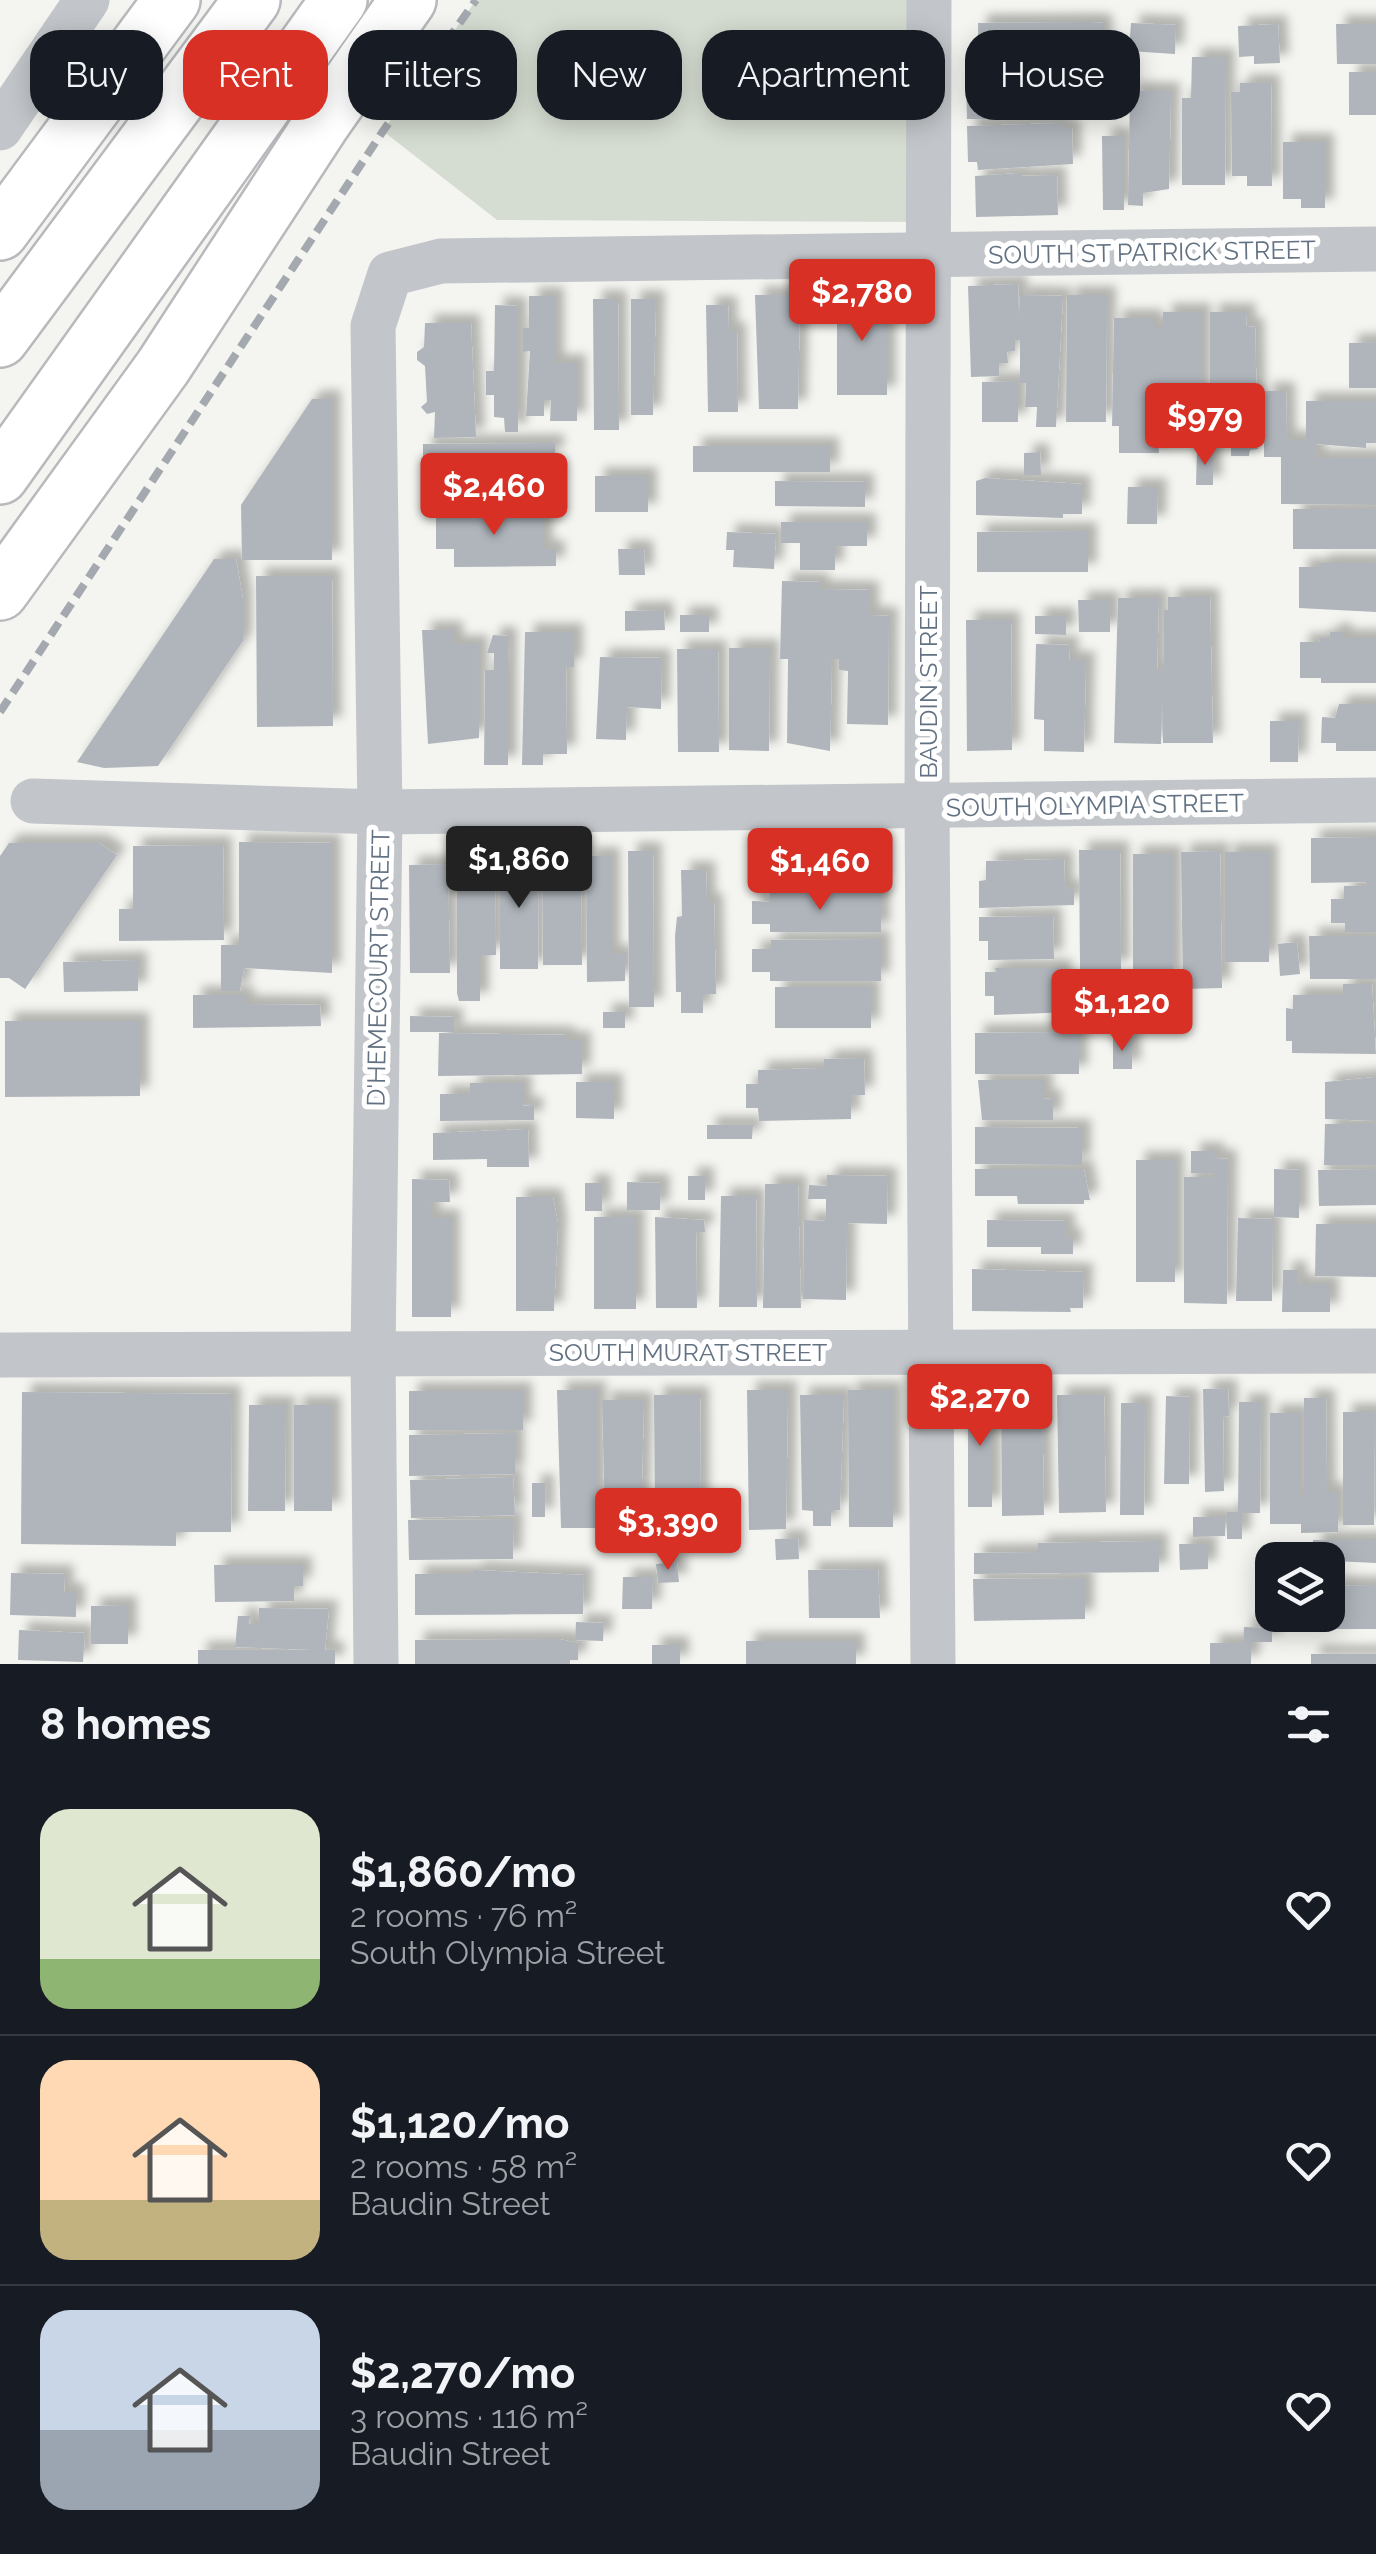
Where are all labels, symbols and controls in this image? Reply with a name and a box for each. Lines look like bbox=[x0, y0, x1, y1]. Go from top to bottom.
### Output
chip: Buy bbox=[30, 30, 163, 120]
chip: Rent bbox=[183, 30, 328, 120]
chip: Filters bbox=[348, 30, 517, 120]
chip: New bbox=[537, 30, 682, 120]
chip: Apartment bbox=[702, 30, 945, 120]
chip: House bbox=[965, 30, 1140, 120]
street label: SOUTH ST PATRICK STREET bbox=[988, 234, 1316, 270]
pin: $2,780 bbox=[781, 259, 943, 344]
text: $2,780 bbox=[811, 273, 913, 310]
pin: $979 bbox=[1146, 383, 1264, 468]
text: $979 bbox=[1167, 397, 1243, 434]
pin: $2,460 bbox=[413, 453, 575, 538]
text: $2,460 bbox=[442, 467, 546, 504]
street label: BAUDIN STREET bbox=[913, 585, 943, 779]
street label: SOUTH OLYMPIA STREET bbox=[946, 787, 1244, 823]
pin: $1,860 bbox=[438, 826, 600, 911]
pin: $1,460 bbox=[739, 828, 901, 913]
street label: D'HEMECOURT STREET bbox=[361, 829, 395, 1107]
text: $1,860 bbox=[468, 840, 570, 877]
text: $1,460 bbox=[770, 842, 870, 879]
pin: $1,120 bbox=[1041, 969, 1203, 1054]
text: $1,120 bbox=[1073, 983, 1171, 1020]
street label: SOUTH MURAT STREET bbox=[549, 1337, 827, 1367]
pin: $2,270 bbox=[899, 1364, 1061, 1449]
text: $2,270 bbox=[929, 1378, 1031, 1415]
pin: $3,390 bbox=[587, 1488, 749, 1573]
text: $3,390 bbox=[617, 1502, 719, 1539]
map controls bbox=[1255, 1542, 1345, 1632]
button: layers bbox=[1255, 1542, 1345, 1632]
icon: filters bbox=[1281, 1697, 1336, 1752]
text: 8 homes bbox=[40, 1700, 211, 1749]
text: $1,860/mo bbox=[350, 1848, 576, 1897]
icon: home bbox=[120, 1849, 240, 1969]
icon: heart bbox=[1281, 1882, 1336, 1937]
text: 2 rooms · 76 m² bbox=[350, 1897, 577, 1934]
text: South Olympia Street bbox=[350, 1934, 665, 1971]
text: $1,120/mo bbox=[350, 2099, 569, 2148]
icon: home bbox=[120, 2100, 240, 2220]
icon: heart bbox=[1281, 2133, 1336, 2188]
text: 2 rooms · 58 m² bbox=[350, 2148, 577, 2185]
text: Baudin Street bbox=[350, 2185, 550, 2222]
text: $2,270/mo bbox=[350, 2349, 575, 2398]
icon: home bbox=[120, 2350, 240, 2470]
icon: heart bbox=[1281, 2383, 1336, 2438]
text: 3 rooms · 116 m² bbox=[350, 2398, 588, 2435]
text: Baudin Street bbox=[350, 2435, 550, 2472]

